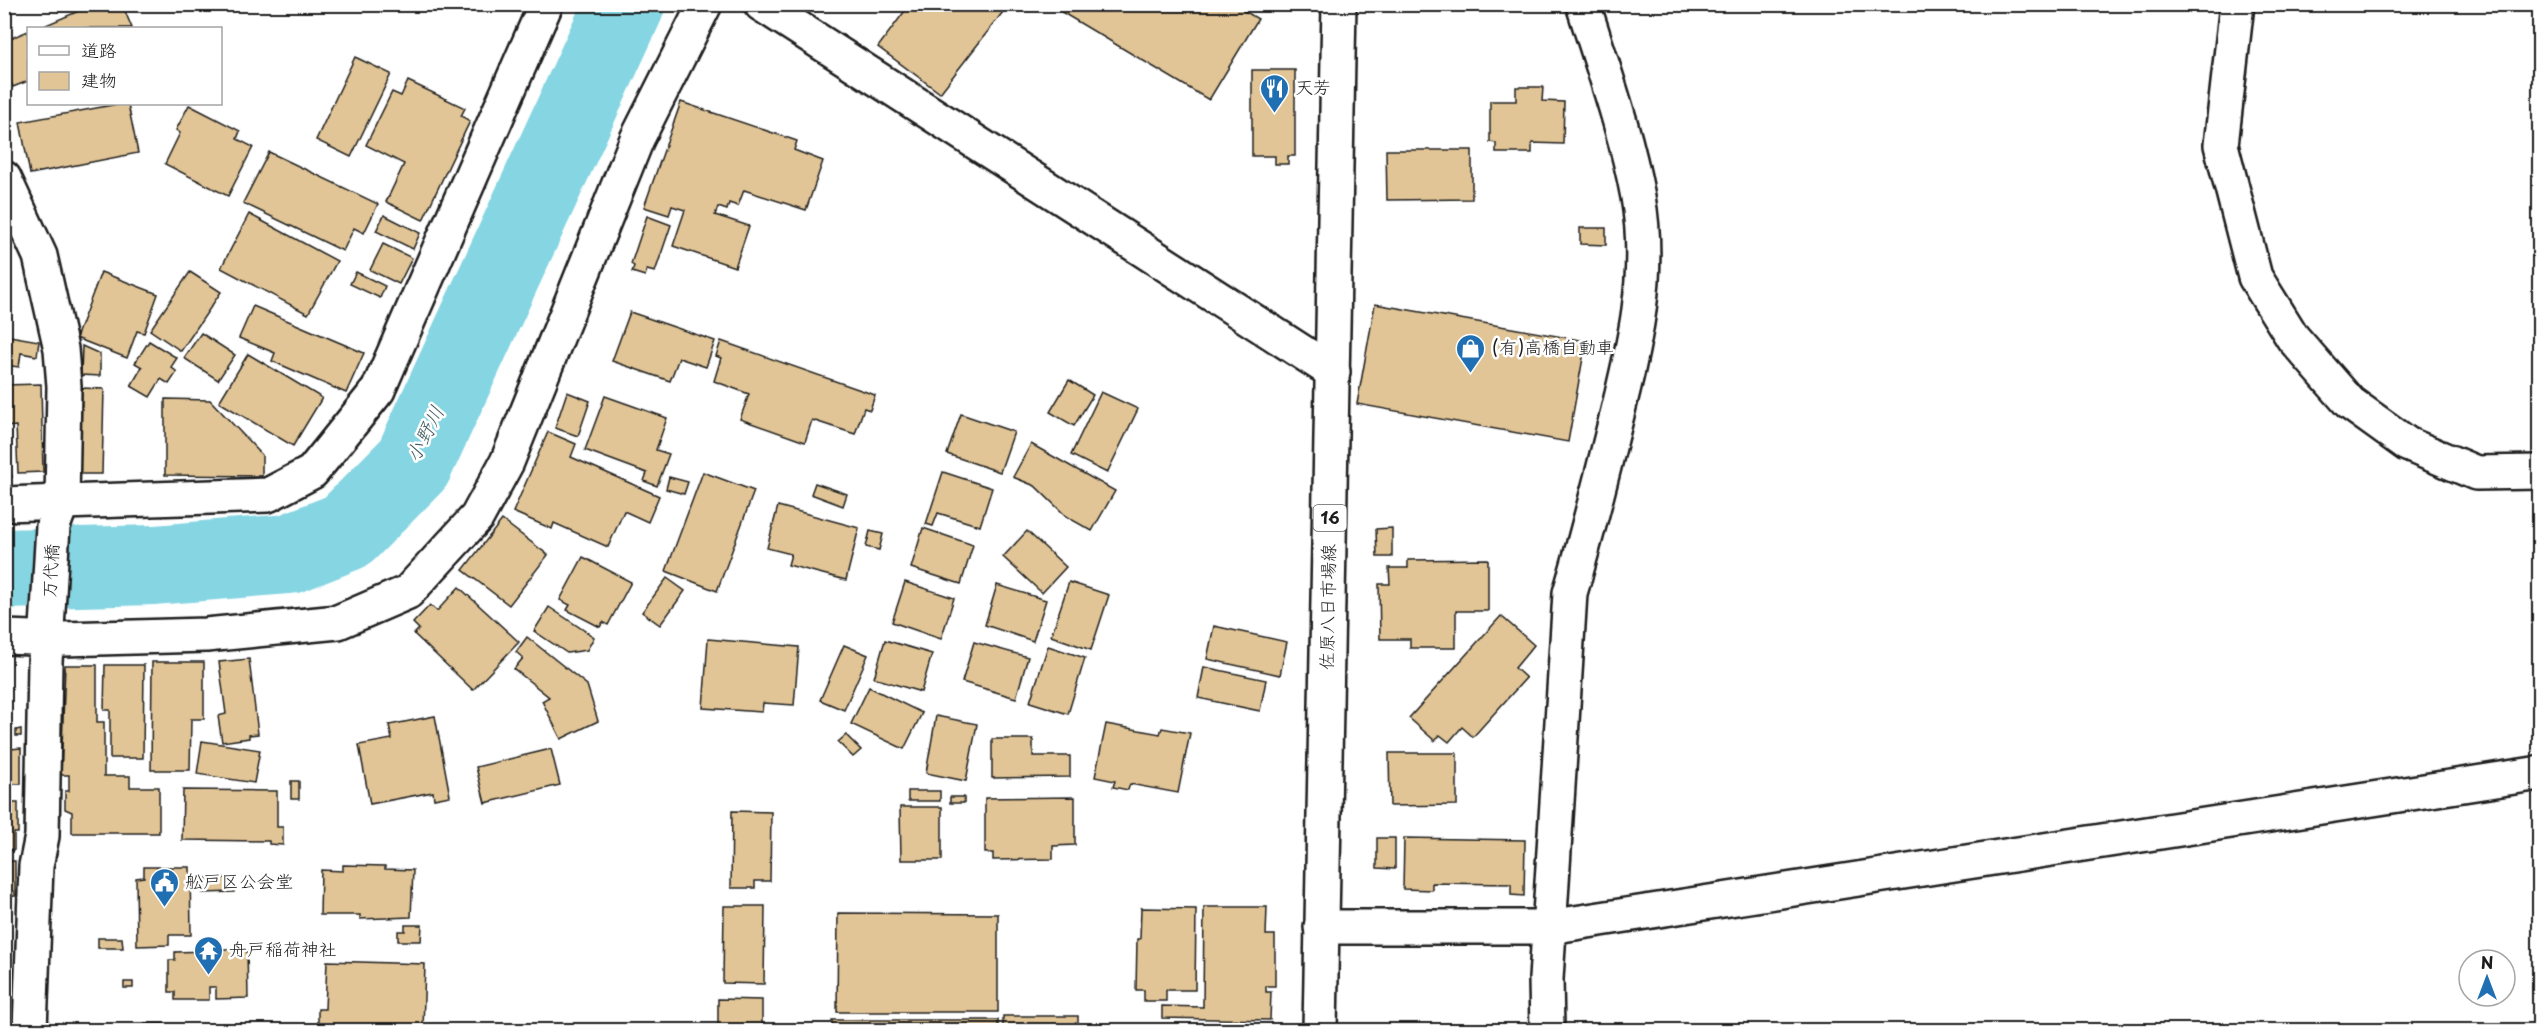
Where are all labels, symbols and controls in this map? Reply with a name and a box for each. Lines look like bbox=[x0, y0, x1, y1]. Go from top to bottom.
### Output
legend bbox=[27, 27, 222, 105]
text: 道路 bbox=[81, 36, 117, 63]
text: 建物 bbox=[81, 66, 117, 93]
restaurant icon: 天芳 bbox=[1258, 72, 1290, 114]
place label: 天芳 bbox=[1295, 73, 1331, 100]
shop icon: (有)高橋自動車 bbox=[1455, 332, 1487, 374]
place label: (有)高橋自動車 bbox=[1492, 333, 1614, 360]
water label: 小野川 bbox=[397, 400, 451, 467]
road number: 16 bbox=[1314, 505, 1346, 531]
street label: 万代橋 bbox=[35, 543, 64, 599]
street label: 佐原八日市場線 bbox=[1312, 544, 1341, 670]
public building icon: 舩戸区公会堂 bbox=[148, 866, 180, 908]
place label: 舩戸区公会堂 bbox=[185, 867, 293, 894]
temple icon: 舟戸稲荷神社 bbox=[192, 934, 224, 976]
place label: 舟戸稲荷神社 bbox=[229, 935, 337, 962]
north arrow bbox=[2457, 948, 2517, 1008]
text: N bbox=[2481, 950, 2493, 974]

